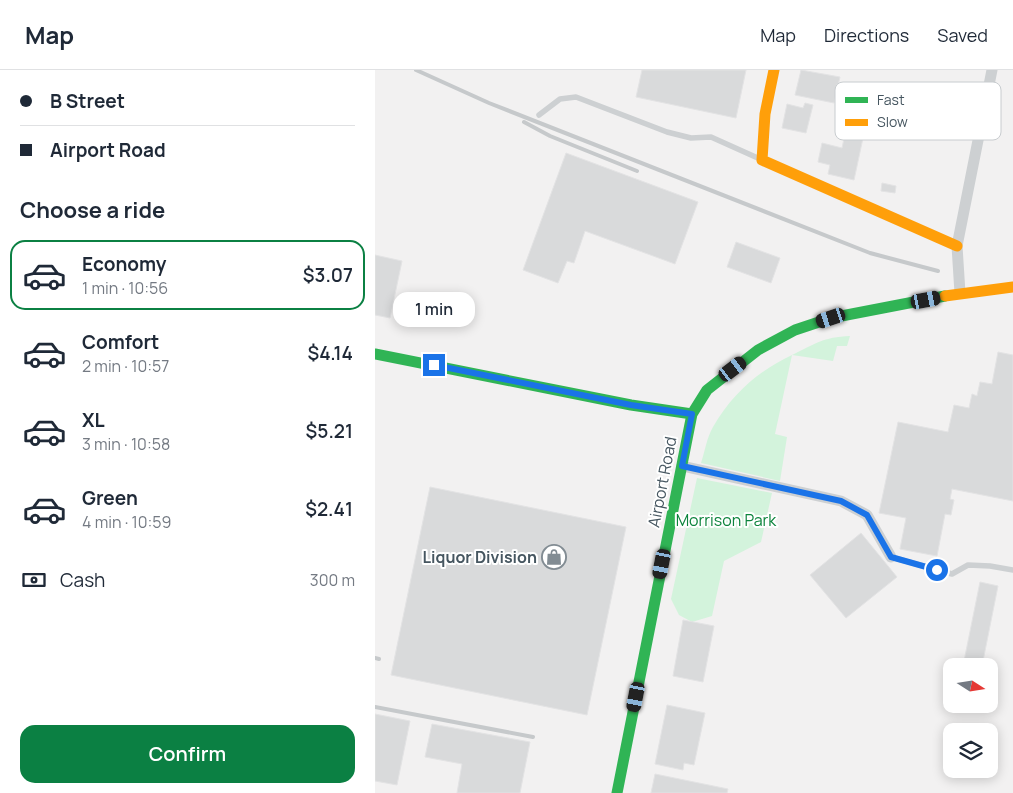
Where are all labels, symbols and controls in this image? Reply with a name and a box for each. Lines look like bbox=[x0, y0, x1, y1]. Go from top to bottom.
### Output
text: Map bbox=[25, 18, 74, 51]
text: Map bbox=[760, 23, 796, 47]
text: Directions bbox=[824, 23, 909, 47]
text: Saved bbox=[937, 23, 988, 47]
legend bbox=[835, 82, 1001, 140]
text: B Street bbox=[50, 88, 125, 114]
text: Fast bbox=[877, 90, 905, 109]
text: Slow bbox=[877, 112, 908, 131]
text: Airport Road bbox=[50, 137, 166, 163]
text: Choose a ride bbox=[20, 195, 165, 225]
text: Economy bbox=[82, 251, 166, 277]
icon: car bbox=[22, 253, 67, 298]
text: $3.07 bbox=[303, 262, 353, 288]
text: 1 min · 10:56 bbox=[82, 277, 168, 299]
car bbox=[909, 290, 942, 310]
callout: 1 min bbox=[393, 292, 475, 328]
text: 1 min bbox=[415, 298, 453, 320]
car bbox=[814, 306, 847, 330]
text: Comfort bbox=[82, 329, 159, 355]
icon: car bbox=[22, 331, 67, 376]
text: $4.14 bbox=[308, 340, 353, 366]
route end bbox=[423, 354, 445, 376]
car bbox=[716, 354, 749, 384]
text: 2 min · 10:57 bbox=[82, 355, 169, 377]
text: XL bbox=[82, 407, 105, 433]
icon: car bbox=[22, 409, 67, 454]
text: $5.21 bbox=[306, 418, 353, 444]
text: 3 min · 10:58 bbox=[82, 433, 170, 455]
street label: Airport Road bbox=[642, 435, 682, 529]
text: Green bbox=[82, 485, 138, 511]
icon: car bbox=[22, 487, 67, 532]
text: $2.41 bbox=[305, 496, 353, 522]
park label: Morrison Park bbox=[676, 509, 777, 531]
text: 4 min · 10:59 bbox=[82, 511, 171, 533]
shop icon: Liquor Division bbox=[541, 544, 567, 570]
place label: Liquor Division bbox=[423, 546, 537, 568]
car bbox=[651, 548, 672, 580]
route start bbox=[926, 559, 948, 581]
icon: cash bbox=[20, 566, 48, 594]
text: Cash bbox=[60, 567, 105, 593]
text: 300 m bbox=[310, 569, 355, 591]
north arrow bbox=[943, 658, 997, 712]
map controls bbox=[943, 658, 998, 778]
car bbox=[625, 681, 646, 713]
button: layers bbox=[943, 723, 998, 778]
button: Confirm bbox=[20, 725, 355, 783]

